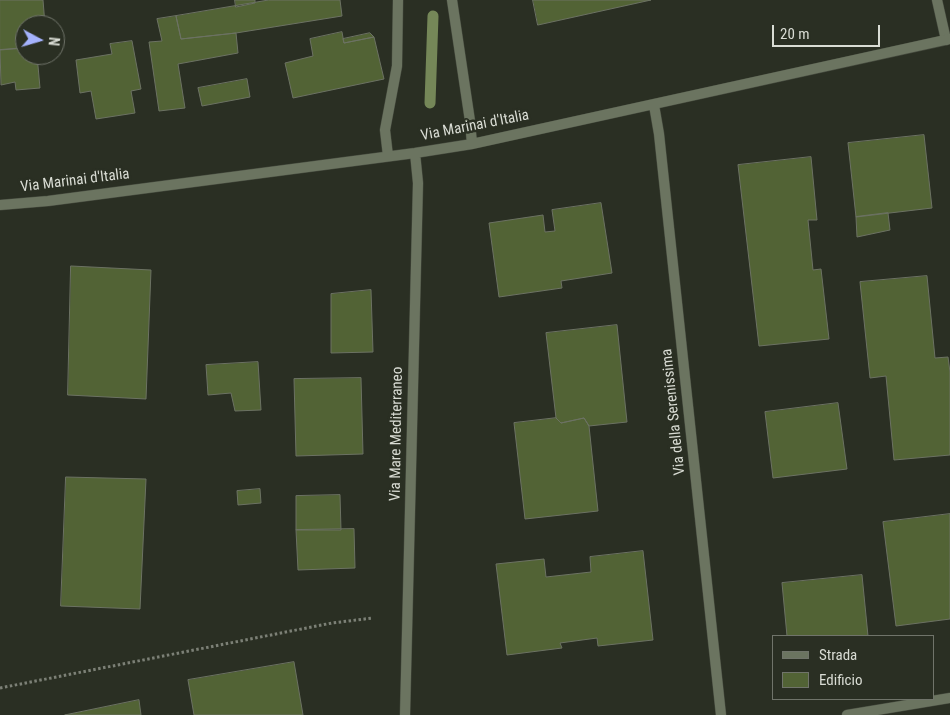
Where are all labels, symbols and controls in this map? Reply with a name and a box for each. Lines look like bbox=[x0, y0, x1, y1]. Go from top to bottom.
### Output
north arrow bbox=[15, 15, 65, 65]
scale bar bbox=[775, 15, 882, 47]
text: 20 m bbox=[780, 25, 810, 43]
text: N bbox=[46, 36, 62, 47]
street label: Via Marinai d'Italia bbox=[419, 107, 531, 145]
street label: Via Marinai d'Italia bbox=[19, 165, 131, 197]
street label: Via della Serenissima bbox=[658, 348, 690, 476]
street label: Via Mare Mediterraneo bbox=[387, 367, 407, 501]
legend bbox=[772, 635, 935, 700]
text: Strada bbox=[819, 646, 857, 664]
text: Edificio bbox=[819, 671, 862, 689]

